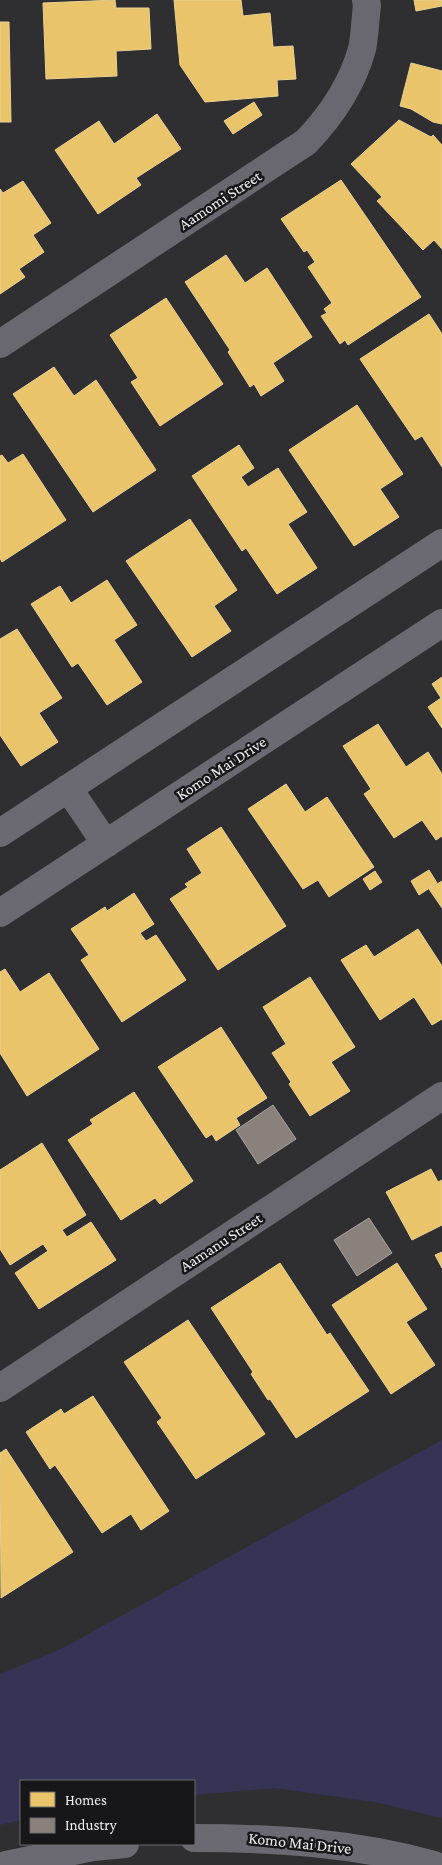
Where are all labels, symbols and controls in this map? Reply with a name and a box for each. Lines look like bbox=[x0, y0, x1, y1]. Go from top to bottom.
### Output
street label: Aamomi Street bbox=[176, 167, 265, 233]
street label: Komo Mai Drive bbox=[173, 733, 269, 803]
street label: Aamanu Street bbox=[177, 1209, 266, 1275]
legend bbox=[20, 1780, 195, 1845]
text: Homes bbox=[65, 1792, 107, 1808]
text: Industry bbox=[65, 1817, 117, 1834]
street label: Komo Mai Drive bbox=[248, 1829, 352, 1857]

